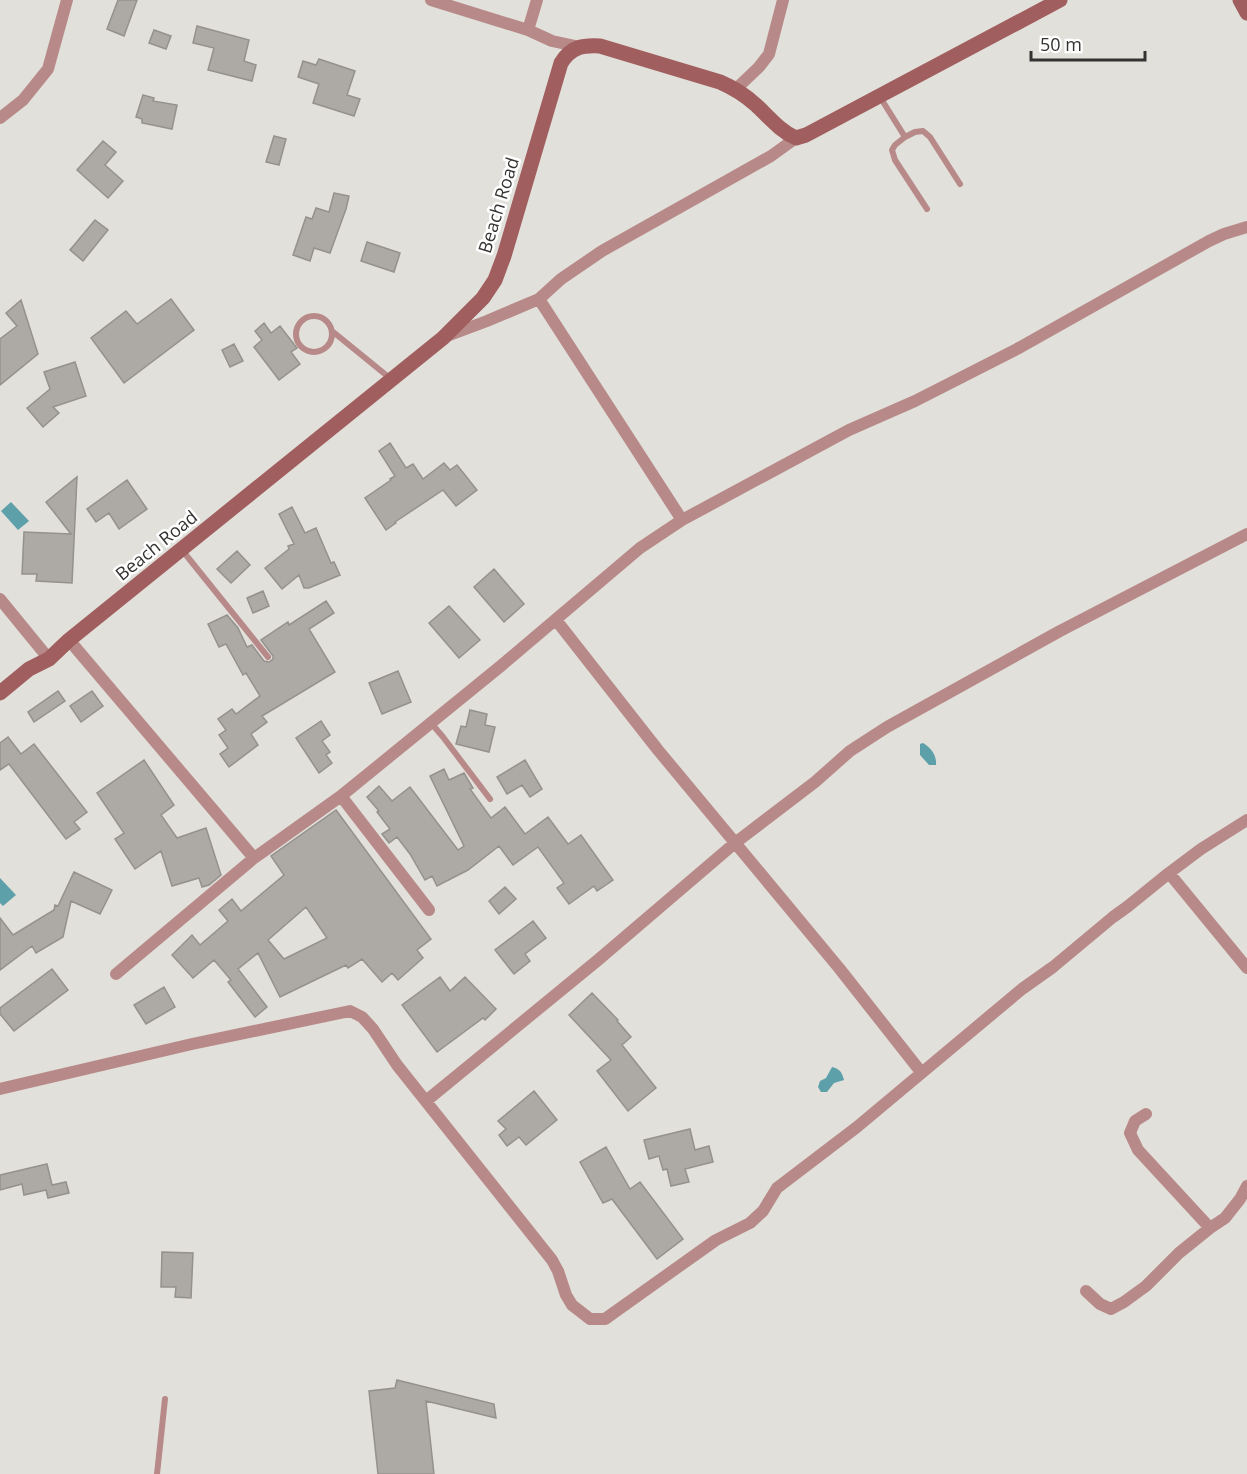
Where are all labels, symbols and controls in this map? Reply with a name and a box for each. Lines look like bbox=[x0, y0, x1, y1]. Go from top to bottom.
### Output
scale bar bbox=[1031, 24, 1145, 62]
text: 50 m bbox=[1040, 32, 1082, 56]
street label: Beach Road bbox=[472, 154, 524, 256]
street label: Beach Road bbox=[110, 505, 202, 585]

